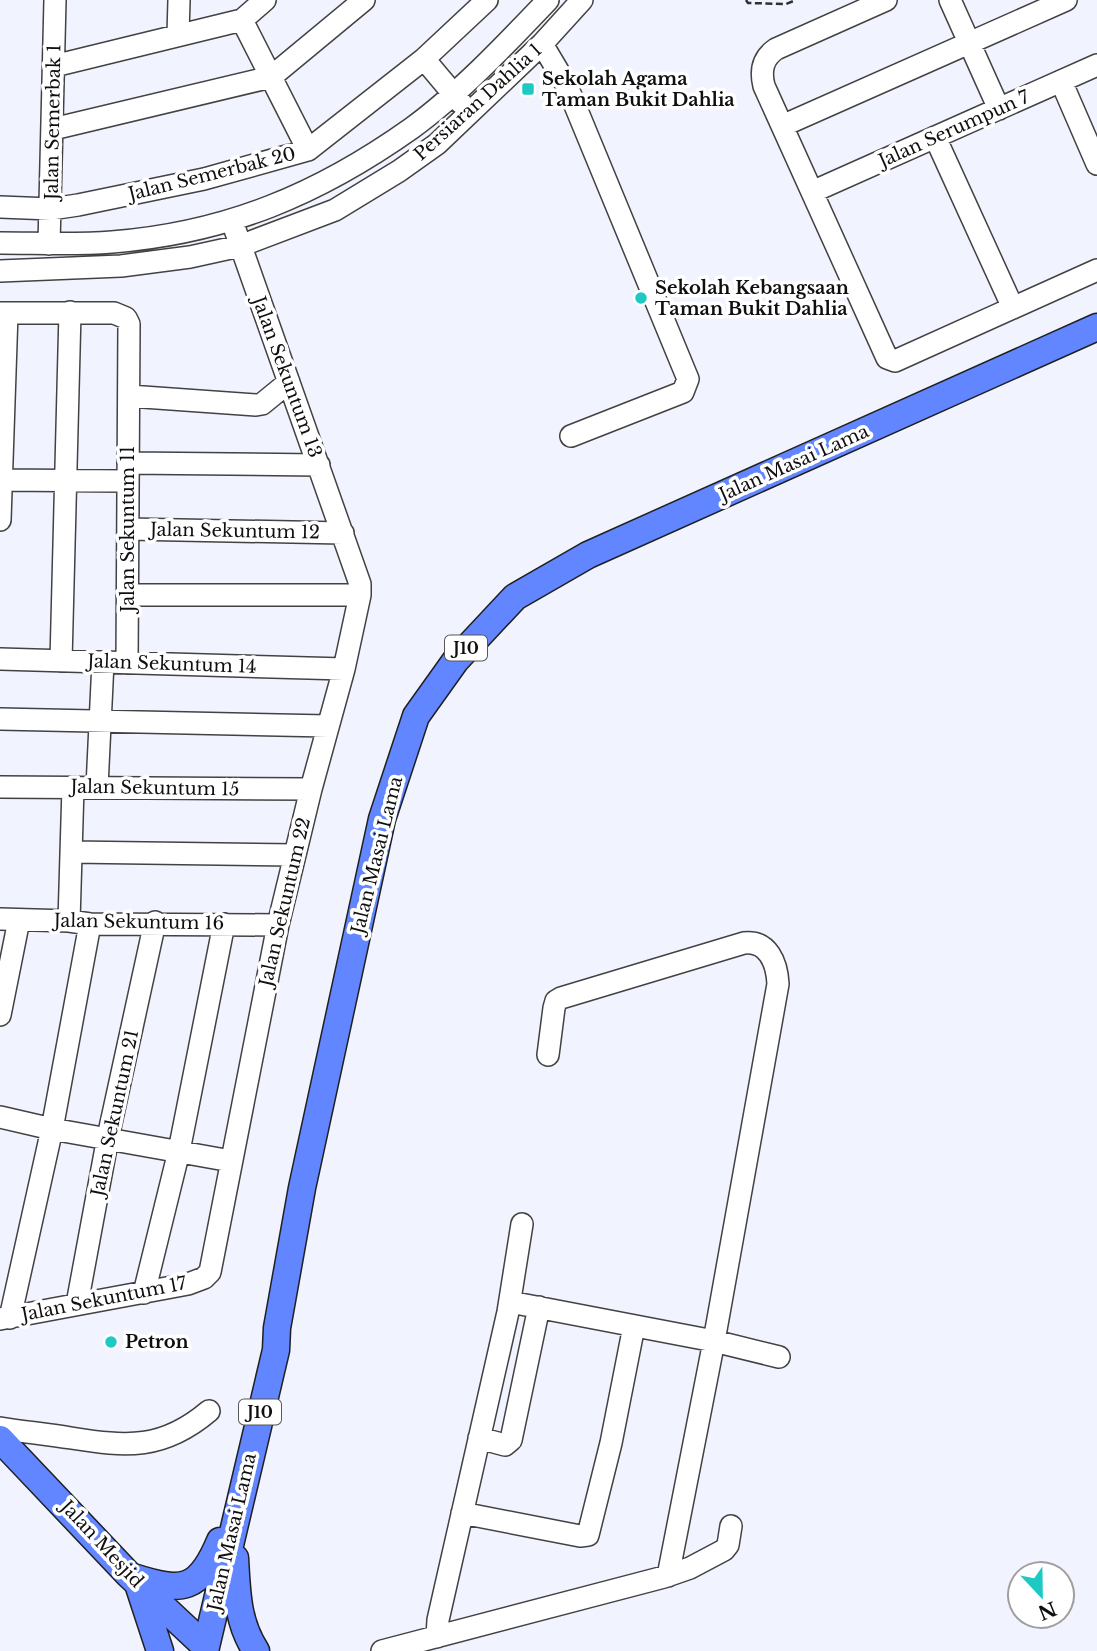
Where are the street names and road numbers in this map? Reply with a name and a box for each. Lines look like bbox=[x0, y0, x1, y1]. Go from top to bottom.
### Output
street label: Persiaran Dahlia 1 bbox=[410, 39, 546, 165]
street label: Jalan Semerbak 1 bbox=[41, 44, 65, 202]
street label: Jalan Serumpun 7 bbox=[873, 85, 1034, 173]
street label: Jalan Semerbak 20 bbox=[124, 143, 298, 206]
street label: Jalan Sekuntum 13 bbox=[247, 292, 326, 461]
street label: Jalan Masai Lama bbox=[714, 420, 872, 507]
street label: Jalan Sekuntum 11 bbox=[117, 446, 139, 614]
street label: Jalan Sekuntum 12 bbox=[148, 518, 320, 543]
road number: J10 bbox=[445, 636, 487, 660]
street label: Jalan Sekuntum 14 bbox=[85, 650, 257, 678]
street label: Jalan Masai Lama bbox=[346, 774, 407, 938]
street label: Jalan Sekuntum 15 bbox=[68, 775, 240, 800]
street label: Jalan Sekuntum 22 bbox=[254, 815, 315, 991]
street label: Jalan Sekuntum 16 bbox=[52, 909, 224, 934]
street label: Jalan Sekuntum 21 bbox=[86, 1028, 143, 1200]
street label: Jalan Sekuntum 17 bbox=[18, 1272, 189, 1326]
road number: J10 bbox=[239, 1400, 281, 1424]
street label: Jalan Masai Lama bbox=[203, 1451, 261, 1615]
street label: Jalan Mesjid bbox=[55, 1494, 148, 1592]

